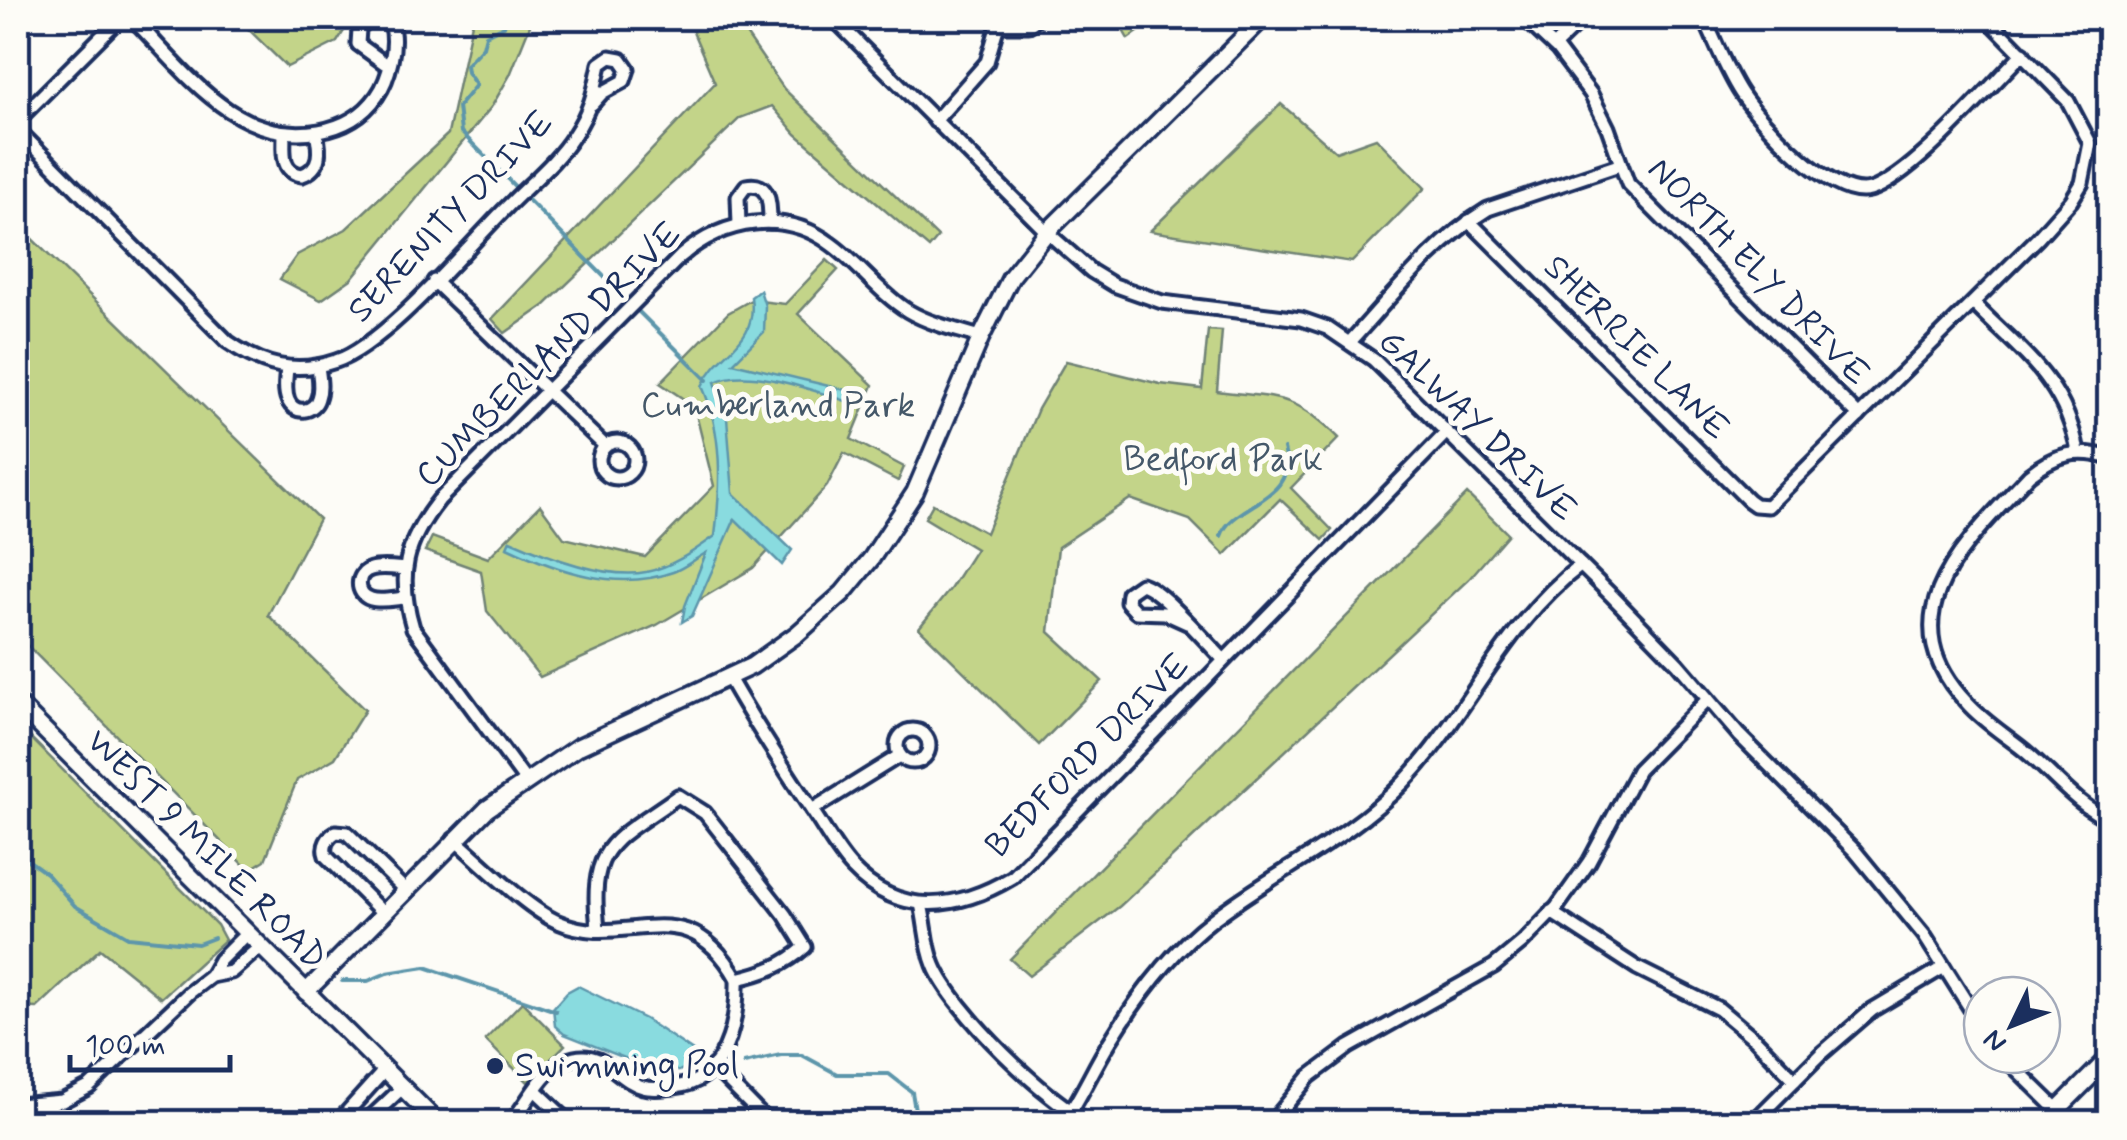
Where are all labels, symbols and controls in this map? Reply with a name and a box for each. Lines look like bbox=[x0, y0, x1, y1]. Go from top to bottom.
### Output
street label: SERENITY DRIVE bbox=[338, 101, 564, 333]
street label: NORTH ELY DRIVE bbox=[1637, 148, 1879, 396]
street label: CUMBERLAND DRIVE bbox=[406, 212, 692, 498]
street label: SHERRIE LANE bbox=[1533, 245, 1739, 451]
street label: GALWAY DRIVE bbox=[1368, 319, 1586, 533]
park label: Cumberland Park bbox=[641, 383, 915, 429]
park label: Bedford Park bbox=[1123, 437, 1323, 486]
street label: BEDFORD DRIVE bbox=[976, 644, 1200, 868]
street label: WEST 9 MILE ROAD bbox=[76, 720, 336, 980]
north arrow bbox=[1962, 975, 2062, 1075]
scale bar bbox=[70, 1010, 230, 1072]
text: N bbox=[1976, 1021, 2015, 1060]
text: 100 m bbox=[85, 1027, 166, 1066]
place label: Swimming Pool bbox=[515, 1043, 739, 1092]
marker: Swimming Pool bbox=[484, 1055, 506, 1077]

